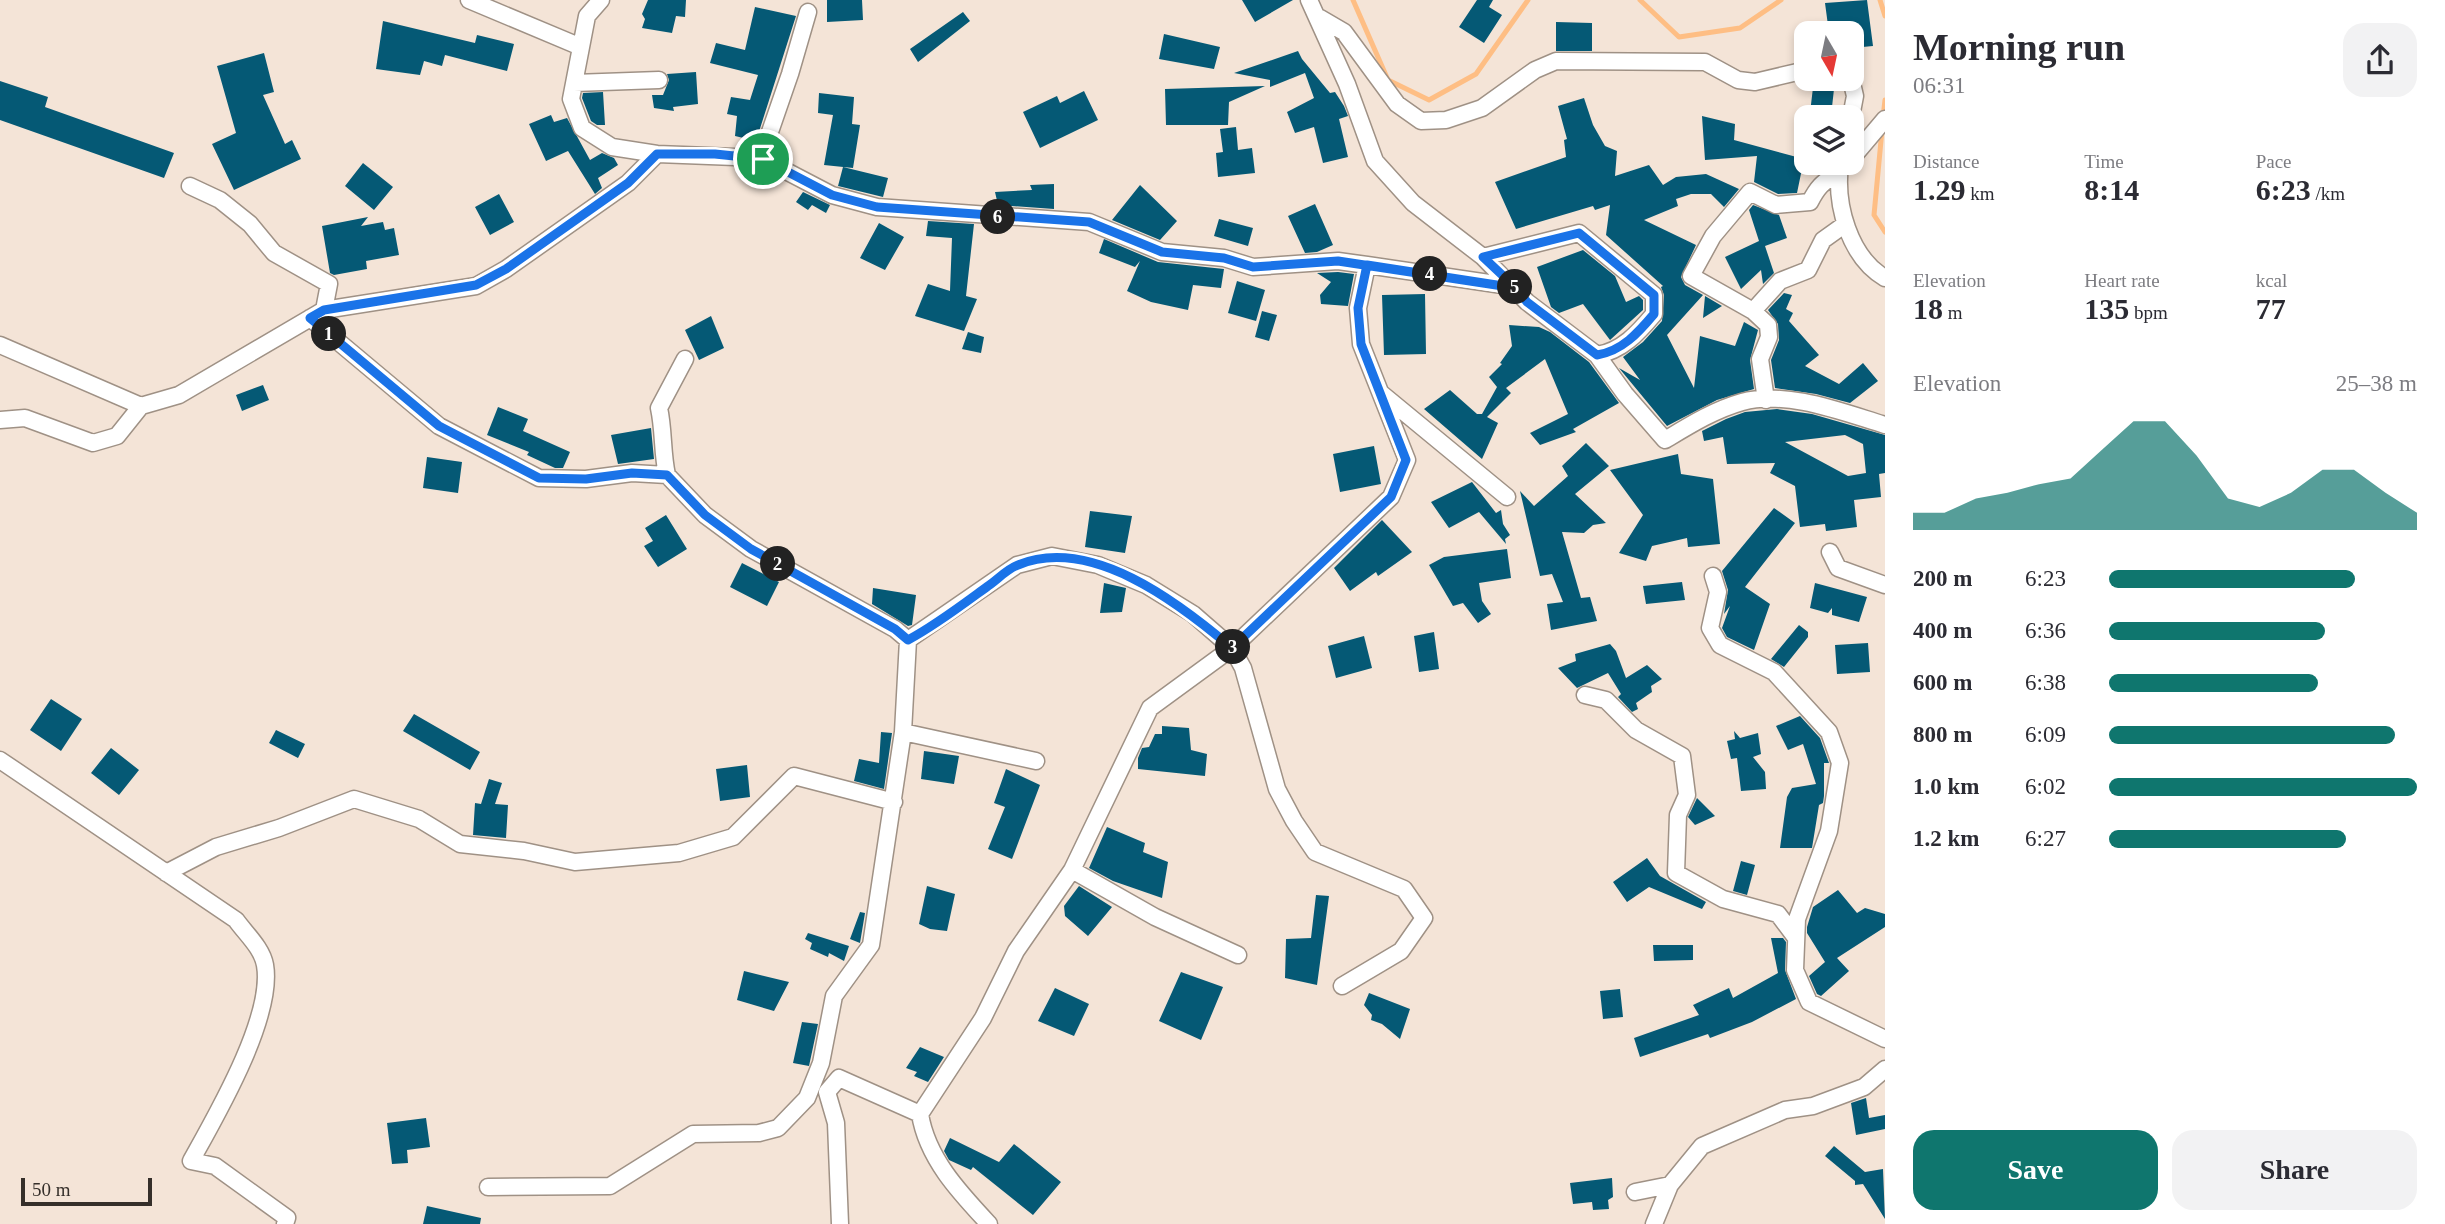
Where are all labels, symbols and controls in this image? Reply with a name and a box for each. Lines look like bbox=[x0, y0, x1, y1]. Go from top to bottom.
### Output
north arrow bbox=[1794, 21, 1864, 91]
map controls bbox=[1794, 21, 1864, 175]
button: share bbox=[2343, 23, 2417, 97]
text: Morning run bbox=[1913, 26, 2125, 68]
text: 06:31 bbox=[1913, 73, 1965, 98]
button: layers bbox=[1794, 105, 1864, 175]
pin bbox=[733, 129, 793, 189]
icon: arrive bbox=[744, 140, 782, 178]
text: Distance bbox=[1913, 151, 1979, 172]
text: Time bbox=[2084, 151, 2124, 172]
text: Pace bbox=[2256, 151, 2292, 172]
text: 1.29 bbox=[1913, 173, 1966, 206]
text: 8:14 bbox=[2084, 173, 2139, 206]
text: 6:23 bbox=[2256, 173, 2311, 206]
text: km bbox=[1966, 183, 1995, 204]
text: /km bbox=[2311, 183, 2345, 204]
pin: 6 bbox=[981, 200, 1016, 234]
text: 6 bbox=[993, 206, 1002, 227]
pin: 4 bbox=[1412, 256, 1448, 292]
text: 4 bbox=[1425, 263, 1434, 284]
pin: 5 bbox=[1498, 270, 1532, 304]
text: Elevation bbox=[1913, 270, 1986, 291]
text: Heart rate bbox=[2084, 270, 2160, 291]
text: kcal bbox=[2256, 270, 2287, 291]
text: 5 bbox=[1510, 276, 1519, 297]
text: 18 bbox=[1913, 292, 1943, 325]
text: 135 bbox=[2084, 292, 2129, 325]
text: 77 bbox=[2256, 292, 2286, 325]
text: m bbox=[1943, 302, 1963, 323]
text: bpm bbox=[2129, 302, 2168, 323]
pin: 1 bbox=[312, 316, 346, 352]
text: 1 bbox=[324, 323, 333, 344]
text: Elevation bbox=[1913, 371, 2001, 396]
text: 25–38 m bbox=[2336, 371, 2417, 396]
pin: 2 bbox=[760, 546, 796, 582]
text: 2 bbox=[773, 553, 782, 574]
text: 200 m bbox=[1913, 566, 1972, 591]
text: 6:23 bbox=[2025, 566, 2066, 591]
text: 400 m bbox=[1913, 618, 1972, 643]
text: 6:36 bbox=[2025, 618, 2066, 643]
pin: 3 bbox=[1216, 630, 1250, 664]
text: 3 bbox=[1228, 636, 1237, 657]
text: 600 m bbox=[1913, 670, 1972, 695]
text: 6:38 bbox=[2025, 670, 2066, 695]
text: 800 m bbox=[1913, 722, 1972, 747]
text: 6:09 bbox=[2025, 722, 2066, 747]
text: 1.0 km bbox=[1913, 774, 1979, 799]
text: 6:02 bbox=[2025, 774, 2066, 799]
text: 1.2 km bbox=[1913, 826, 1979, 851]
text: 6:27 bbox=[2025, 826, 2066, 851]
button: Save bbox=[1913, 1130, 2158, 1210]
button: Share bbox=[2172, 1130, 2417, 1210]
scale bar bbox=[21, 1175, 152, 1207]
text: 50 m bbox=[32, 1179, 71, 1200]

